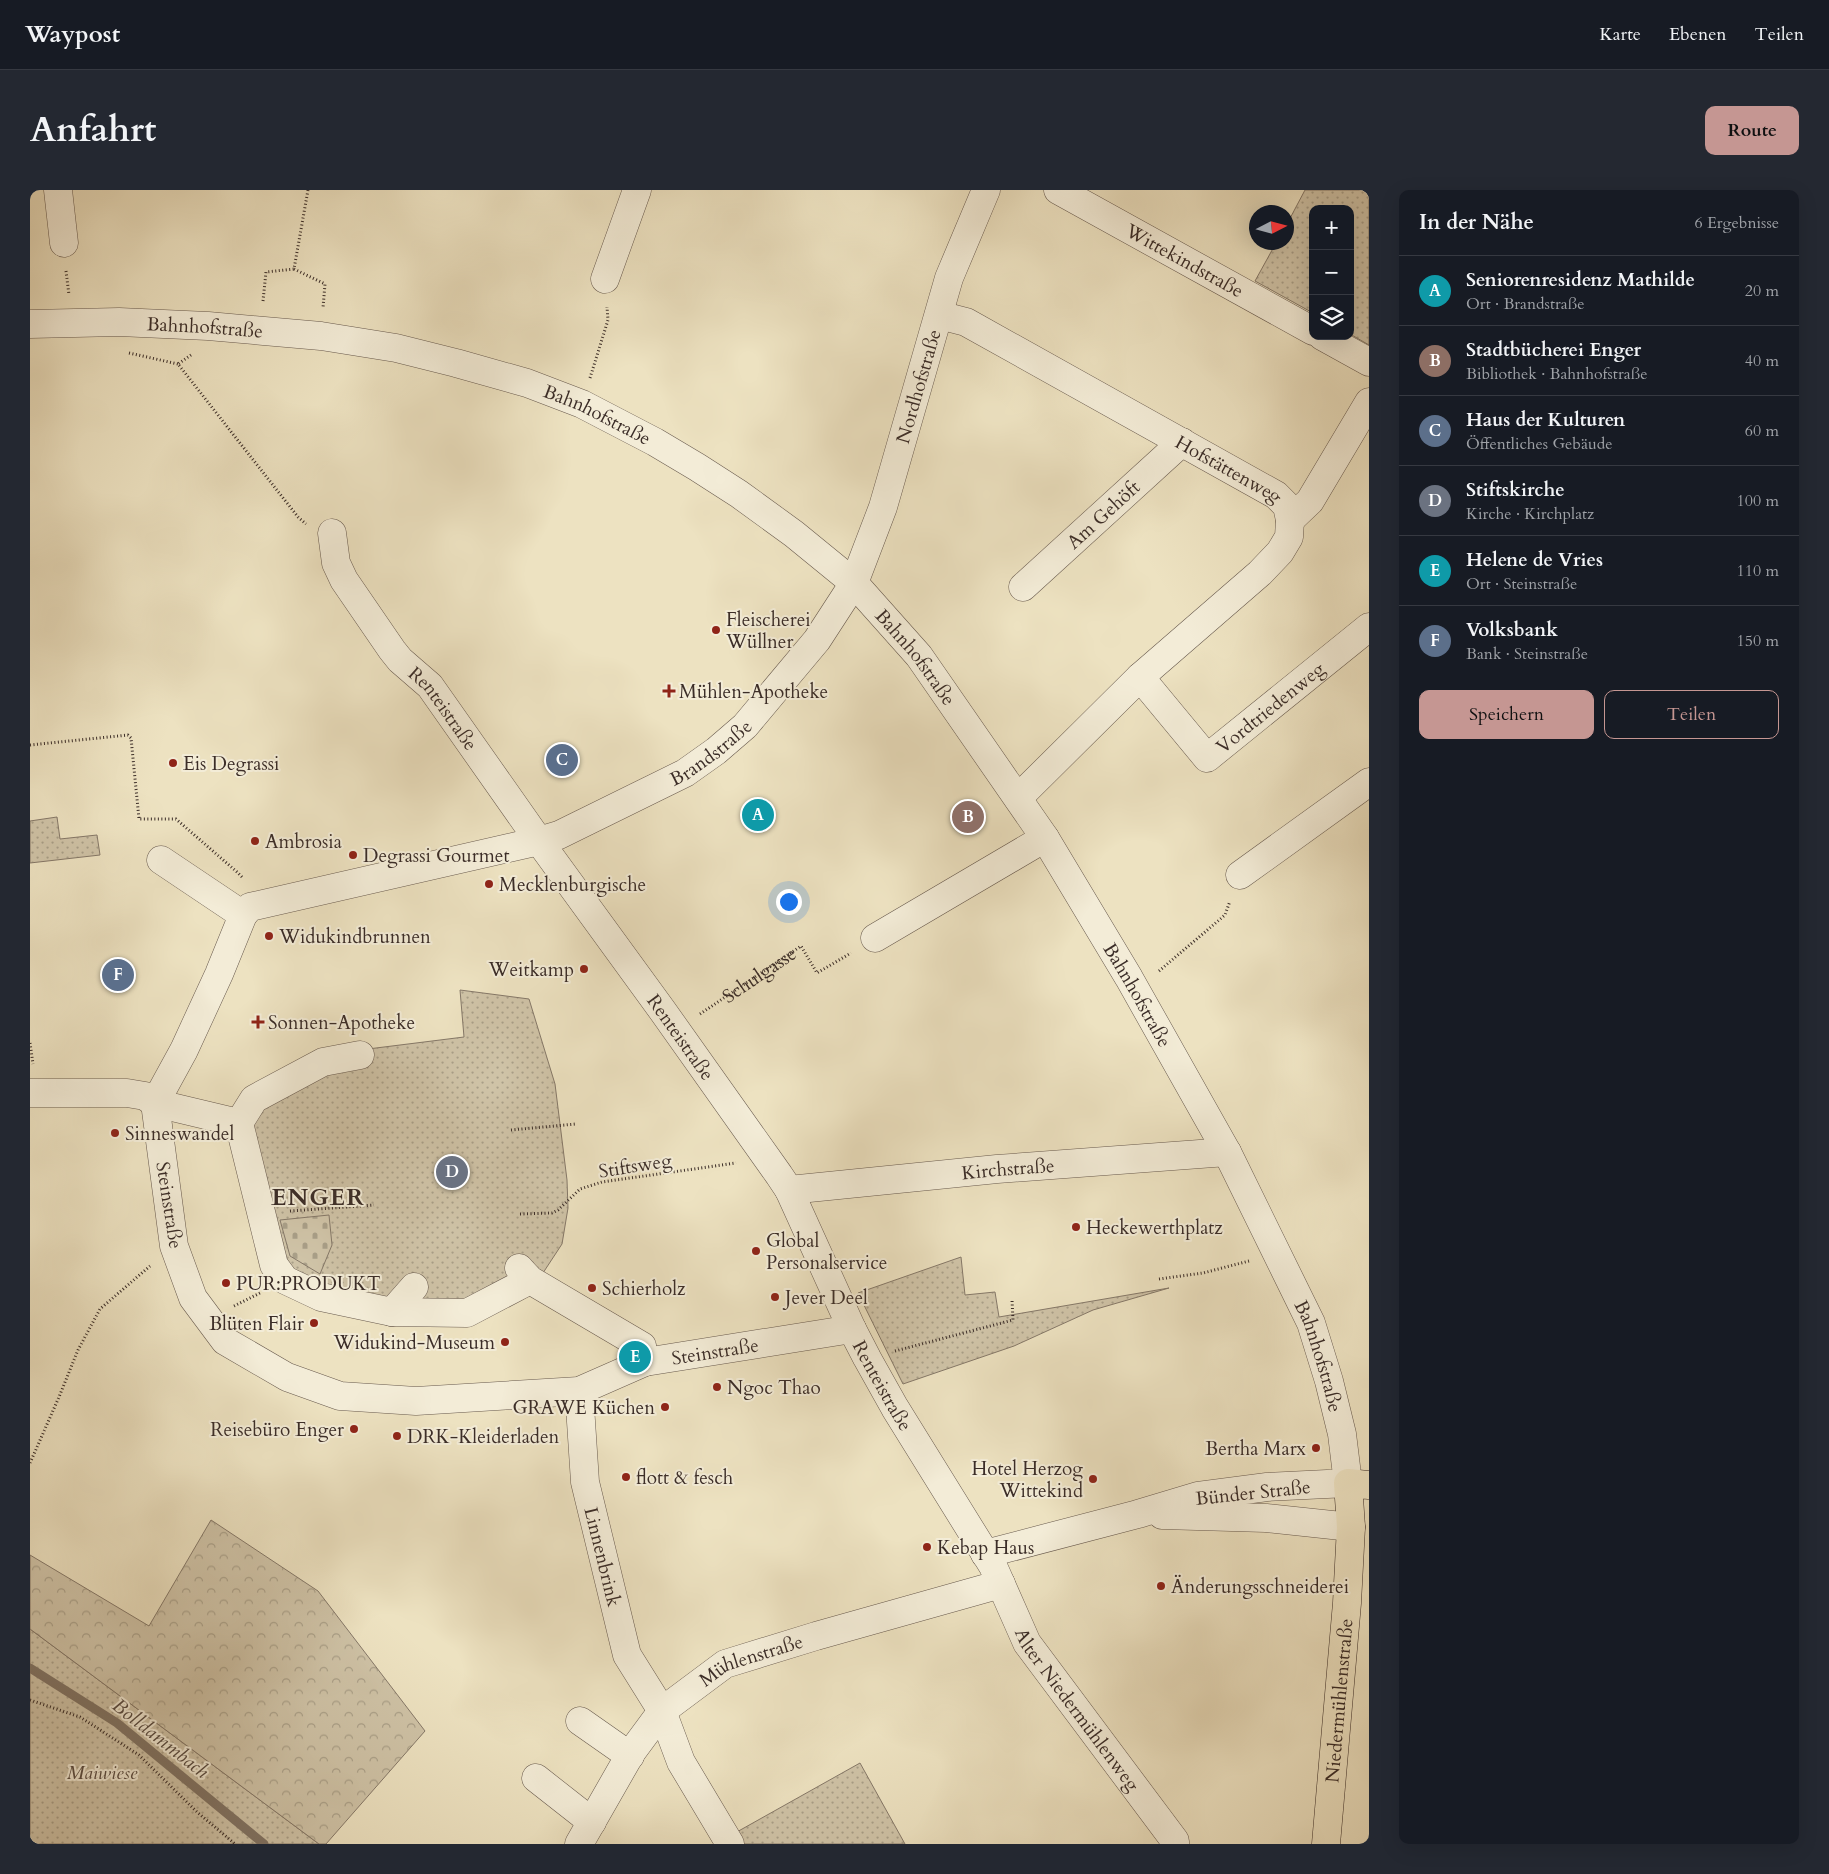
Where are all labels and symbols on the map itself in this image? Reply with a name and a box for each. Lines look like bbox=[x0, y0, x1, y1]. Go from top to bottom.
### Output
north arrow bbox=[1249, 205, 1294, 250]
street label: Wittekindstraße bbox=[1120, 217, 1248, 304]
street label: Bahnhofstraße bbox=[146, 311, 264, 345]
street label: Nordhofstraße bbox=[890, 326, 948, 447]
street label: Bahnhofstraße bbox=[539, 378, 655, 452]
street label: Hofstättenweg bbox=[1170, 429, 1289, 509]
street label: Am Gehöft bbox=[1061, 475, 1146, 555]
street label: Bahnhofstraße bbox=[869, 604, 961, 711]
place label: Fleischerei Wüllner bbox=[725, 607, 811, 655]
marker: Fleischerei Wüllner bbox=[710, 624, 722, 636]
street label: Vordtriedenweg bbox=[1211, 656, 1330, 760]
street label: Renteistraße bbox=[402, 661, 483, 756]
place label: Mühlen-Apotheke bbox=[679, 679, 828, 705]
marker: Mühlen-Apotheke bbox=[663, 685, 675, 697]
street label: Brandstraße bbox=[666, 715, 759, 793]
pin: C bbox=[546, 741, 578, 779]
place label: Eis Degrassi bbox=[183, 751, 279, 777]
marker: Eis Degrassi bbox=[167, 757, 179, 769]
pin: A bbox=[742, 796, 774, 834]
pin: B bbox=[952, 798, 984, 836]
place label: Ambrosia bbox=[265, 829, 342, 855]
marker: Ambrosia bbox=[249, 835, 261, 847]
place label: Degrassi Gourmet bbox=[363, 843, 509, 869]
marker: Degrassi Gourmet bbox=[347, 849, 359, 861]
place label: Mecklenburgische bbox=[499, 872, 646, 898]
marker: Mecklenburgische bbox=[483, 878, 495, 890]
your location bbox=[776, 889, 802, 915]
place label: Widukindbrunnen bbox=[278, 924, 431, 950]
marker: Widukindbrunnen bbox=[263, 930, 275, 942]
street label: Bahnhofstraße bbox=[1097, 938, 1177, 1052]
street label: Schulgasse bbox=[717, 941, 802, 1009]
pin: F bbox=[102, 956, 134, 994]
place label: Weitkamp bbox=[487, 957, 574, 983]
marker: Weitkamp bbox=[578, 963, 590, 975]
street label: Renteistraße bbox=[641, 989, 720, 1086]
place label: Sonnen-Apotheke bbox=[268, 1010, 415, 1036]
marker: Sonnen-Apotheke bbox=[252, 1016, 264, 1028]
place label: Sinneswandel bbox=[125, 1121, 234, 1147]
marker: Sinneswandel bbox=[109, 1127, 121, 1139]
street label: Stiftsweg bbox=[597, 1147, 674, 1185]
pin: D bbox=[436, 1153, 468, 1191]
street label: Kirchstraße bbox=[960, 1153, 1055, 1187]
street label: Steinstraße bbox=[149, 1160, 189, 1251]
district label: ENGER bbox=[271, 1181, 365, 1214]
place label: Heckewerthplatz bbox=[1086, 1215, 1223, 1241]
marker: Heckewerthplatz bbox=[1070, 1221, 1082, 1233]
place label: Global Personalservice bbox=[766, 1228, 887, 1276]
marker: Global Personalservice bbox=[750, 1245, 762, 1257]
place label: PUR:PRODUKT bbox=[236, 1271, 381, 1297]
place label: Schierholz bbox=[602, 1276, 686, 1302]
marker: PUR:PRODUKT bbox=[220, 1277, 232, 1289]
marker: Schierholz bbox=[586, 1282, 598, 1294]
place label: Jever Deel bbox=[782, 1285, 868, 1311]
marker: Jever Deel bbox=[769, 1291, 781, 1303]
street label: Bahnhofstraße bbox=[1288, 1296, 1348, 1415]
place label: Blüten Flair bbox=[209, 1311, 304, 1337]
marker: Blüten Flair bbox=[308, 1317, 320, 1329]
place label: Widukind-Museum bbox=[332, 1330, 496, 1356]
street label: Steinstraße bbox=[670, 1332, 761, 1372]
marker: Widukind-Museum bbox=[499, 1336, 511, 1348]
street label: Renteistraße bbox=[846, 1336, 918, 1436]
pin: E bbox=[619, 1338, 651, 1376]
place label: Ngoc Thao bbox=[727, 1375, 821, 1401]
marker: Ngoc Thao bbox=[711, 1381, 723, 1393]
place label: GRAWE Küchen bbox=[512, 1395, 655, 1421]
marker: GRAWE Küchen bbox=[659, 1401, 671, 1413]
place label: Reisebüro Enger bbox=[210, 1417, 344, 1443]
marker: Reisebüro Enger bbox=[348, 1423, 360, 1435]
place label: DRK-Kleiderladen bbox=[407, 1424, 560, 1450]
marker: DRK-Kleiderladen bbox=[391, 1430, 403, 1442]
place label: Bertha Marx bbox=[1205, 1436, 1307, 1462]
marker: Bertha Marx bbox=[1310, 1442, 1322, 1454]
place label: Hotel Herzog Wittekind bbox=[971, 1456, 1083, 1504]
place label: flott & fesch bbox=[636, 1465, 734, 1491]
marker: flott & fesch bbox=[620, 1471, 632, 1483]
marker: Hotel Herzog Wittekind bbox=[1087, 1473, 1099, 1485]
street label: Bünder Straße bbox=[1194, 1474, 1312, 1512]
street label: Linnenbrink bbox=[578, 1505, 627, 1610]
place label: Kebap Haus bbox=[937, 1535, 1034, 1561]
marker: Kebap Haus bbox=[921, 1541, 933, 1553]
place label: Änderungsschneiderei bbox=[1171, 1574, 1349, 1600]
marker: Änderungsschneiderei bbox=[1155, 1580, 1167, 1592]
street label: Niedermühlenstraße bbox=[1319, 1617, 1360, 1784]
street label: Alter Niedermühlenweg bbox=[1008, 1624, 1145, 1797]
street label: Mühlenstraße bbox=[694, 1629, 806, 1693]
water label: Bolldammbach bbox=[107, 1692, 215, 1785]
park label: Maiwiese bbox=[67, 1760, 138, 1786]

